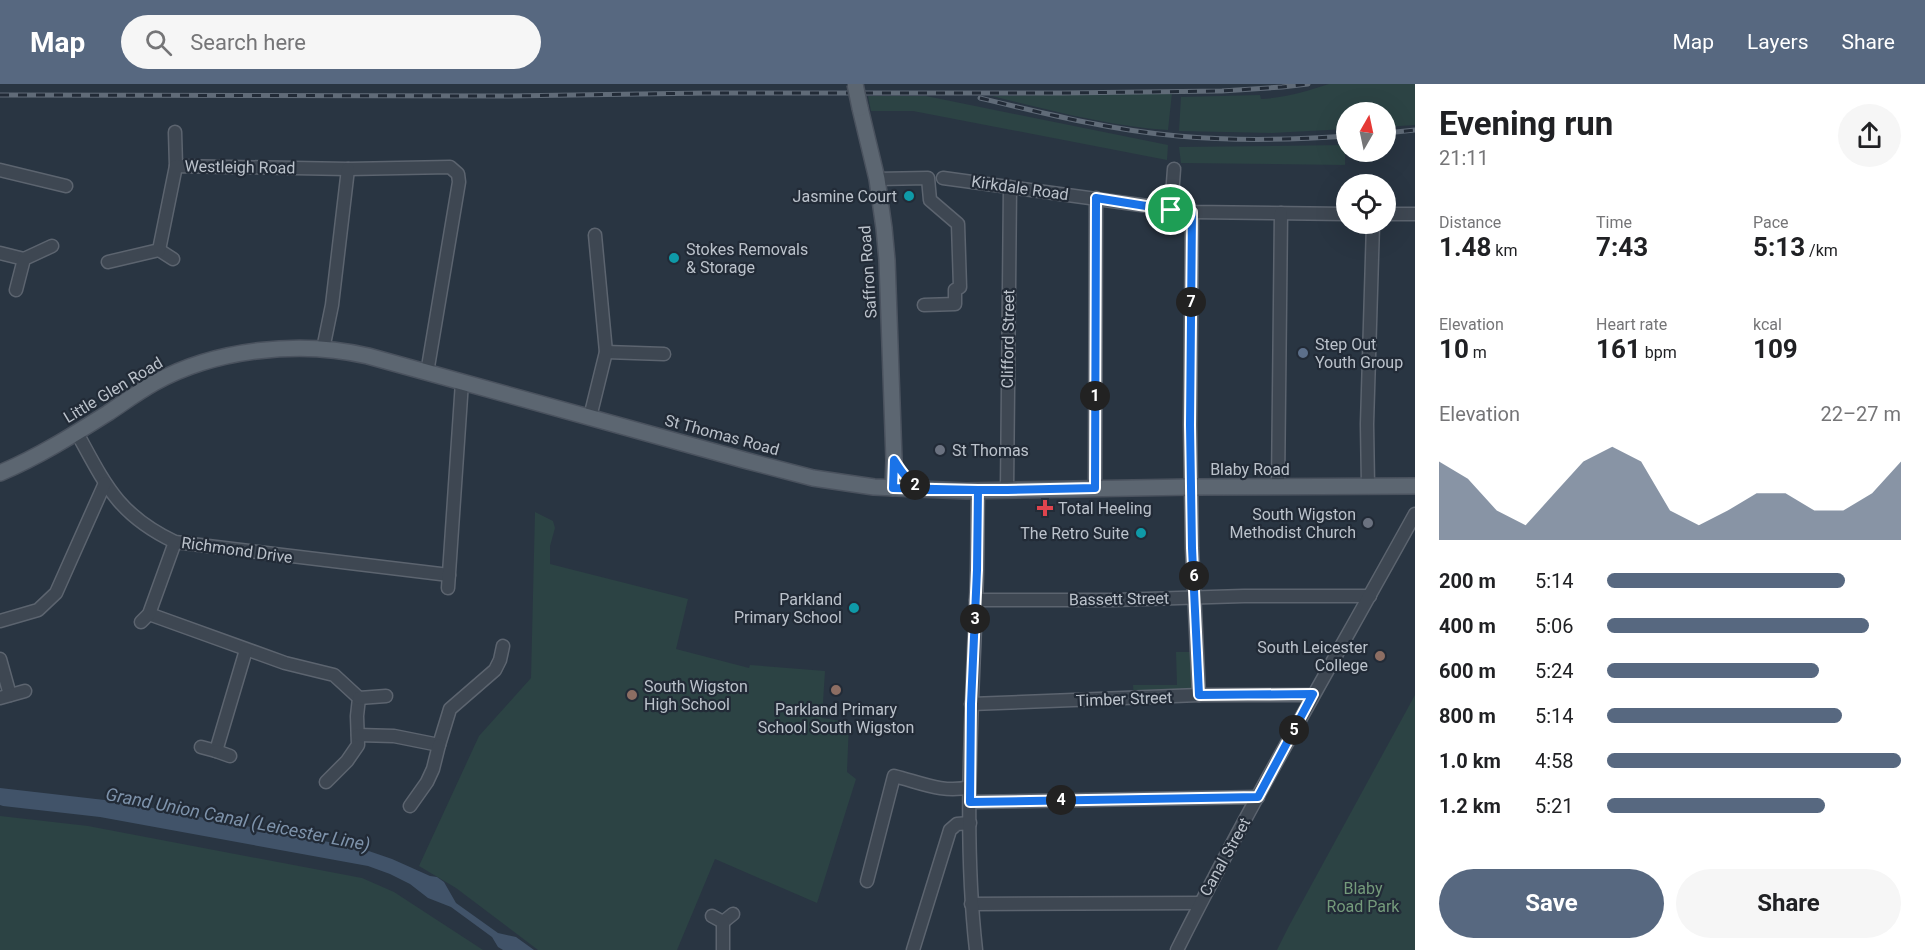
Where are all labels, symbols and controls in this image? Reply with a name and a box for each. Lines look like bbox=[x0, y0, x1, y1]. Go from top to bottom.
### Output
search box bbox=[121, 15, 541, 69]
text: Map bbox=[30, 26, 85, 59]
icon: search bbox=[142, 26, 175, 59]
text: Search here bbox=[190, 30, 306, 55]
text: Map bbox=[1672, 30, 1714, 54]
text: Layers bbox=[1747, 30, 1808, 54]
text: Share bbox=[1841, 30, 1895, 54]
north arrow bbox=[1336, 102, 1396, 162]
map controls bbox=[1336, 102, 1396, 234]
text: Evening run bbox=[1439, 104, 1613, 143]
button: share bbox=[1838, 104, 1901, 167]
text: 21:11 bbox=[1439, 146, 1489, 170]
street label: Westleigh Road bbox=[185, 157, 295, 177]
street label: Kirkdale Road bbox=[970, 172, 1070, 204]
button: locate bbox=[1336, 174, 1396, 234]
pin bbox=[1145, 184, 1196, 235]
place label: Jasmine Court bbox=[793, 187, 897, 206]
marker: Jasmine Court bbox=[902, 189, 916, 203]
icon: arrive bbox=[1154, 193, 1187, 226]
text: Distance bbox=[1439, 213, 1501, 232]
text: Time bbox=[1596, 213, 1632, 232]
text: Pace bbox=[1753, 213, 1789, 232]
street label: Saffron Road bbox=[855, 225, 881, 319]
text: 1.48 bbox=[1439, 232, 1491, 262]
text: 7:43 bbox=[1596, 232, 1648, 262]
text: 5:13 bbox=[1753, 232, 1805, 262]
place label: Stokes Removals & Storage bbox=[686, 240, 808, 277]
text: km bbox=[1491, 241, 1517, 260]
text: /km bbox=[1805, 241, 1838, 260]
marker: Stokes Removals & Storage bbox=[667, 251, 681, 265]
pin: 7 bbox=[1176, 287, 1206, 317]
street label: Clifford Street bbox=[998, 289, 1018, 389]
text: 7 bbox=[1186, 292, 1196, 311]
text: Elevation bbox=[1439, 315, 1504, 334]
text: Heart rate bbox=[1596, 315, 1667, 334]
text: kcal bbox=[1753, 315, 1782, 334]
text: 10 bbox=[1439, 334, 1469, 364]
text: 161 bbox=[1596, 334, 1641, 364]
text: 109 bbox=[1753, 334, 1798, 364]
place label: Step Out Youth Group bbox=[1315, 335, 1403, 372]
text: m bbox=[1469, 343, 1487, 362]
text: bpm bbox=[1641, 343, 1677, 362]
marker: Step Out Youth Group bbox=[1296, 346, 1310, 360]
street label: Little Glen Road bbox=[60, 353, 166, 427]
pin: 1 bbox=[1080, 381, 1110, 411]
text: 1 bbox=[1090, 386, 1100, 405]
text: Elevation bbox=[1439, 402, 1520, 426]
text: 22–27 m bbox=[1820, 402, 1901, 426]
street label: St Thomas Road bbox=[663, 411, 781, 459]
place label: St Thomas bbox=[952, 441, 1029, 460]
marker: St Thomas bbox=[933, 443, 947, 457]
street label: Blaby Road bbox=[1210, 460, 1290, 479]
pin: 2 bbox=[900, 470, 930, 500]
text: 2 bbox=[910, 475, 920, 494]
marker: Total Heeling bbox=[1036, 499, 1054, 517]
place label: Total Heeling bbox=[1058, 499, 1152, 518]
place label: South Wigston Methodist Church bbox=[1229, 505, 1356, 542]
marker: South Wigston Methodist Church bbox=[1361, 516, 1375, 530]
place label: The Retro Suite bbox=[1020, 524, 1129, 543]
marker: The Retro Suite bbox=[1134, 526, 1148, 540]
street label: Richmond Drive bbox=[180, 533, 294, 567]
pin: 6 bbox=[1179, 561, 1209, 591]
text: 6 bbox=[1189, 566, 1199, 585]
text: 200 m bbox=[1439, 569, 1496, 593]
text: 5:14 bbox=[1535, 569, 1574, 593]
street label: Bassett Street bbox=[1069, 589, 1169, 609]
place label: Parkland Primary School bbox=[734, 590, 842, 627]
marker: Parkland Primary School bbox=[847, 601, 861, 615]
pin: 3 bbox=[960, 604, 990, 634]
text: 3 bbox=[970, 609, 980, 628]
text: 400 m bbox=[1439, 614, 1496, 638]
text: 5:06 bbox=[1535, 614, 1574, 638]
place label: South Leicester College bbox=[1257, 638, 1369, 675]
marker: South Leicester College bbox=[1373, 649, 1387, 663]
text: 600 m bbox=[1439, 659, 1496, 683]
text: 5:24 bbox=[1535, 659, 1574, 683]
place label: South Wigston High School bbox=[644, 677, 748, 714]
marker: Parkland Primary School South Wigston bbox=[829, 683, 843, 697]
marker: South Wigston High School bbox=[625, 688, 639, 702]
street label: Timber Street bbox=[1075, 688, 1173, 710]
place label: Parkland Primary School South Wigston bbox=[758, 700, 914, 737]
text: 800 m bbox=[1439, 704, 1496, 728]
text: 5:14 bbox=[1535, 704, 1574, 728]
pin: 5 bbox=[1279, 715, 1309, 745]
text: 5 bbox=[1289, 720, 1299, 739]
text: 1.0 km bbox=[1439, 749, 1501, 773]
text: 4:58 bbox=[1535, 749, 1574, 773]
water label: Grand Union Canal (Leicester Line) bbox=[104, 783, 372, 856]
pin: 4 bbox=[1046, 785, 1076, 815]
text: 4 bbox=[1056, 790, 1066, 809]
text: 1.2 km bbox=[1439, 794, 1501, 818]
text: 5:21 bbox=[1535, 794, 1574, 818]
street label: Canal Street bbox=[1196, 814, 1254, 900]
button: Save bbox=[1439, 869, 1664, 938]
button: Share bbox=[1676, 869, 1901, 938]
park label: Blaby Road Park bbox=[1327, 879, 1400, 916]

